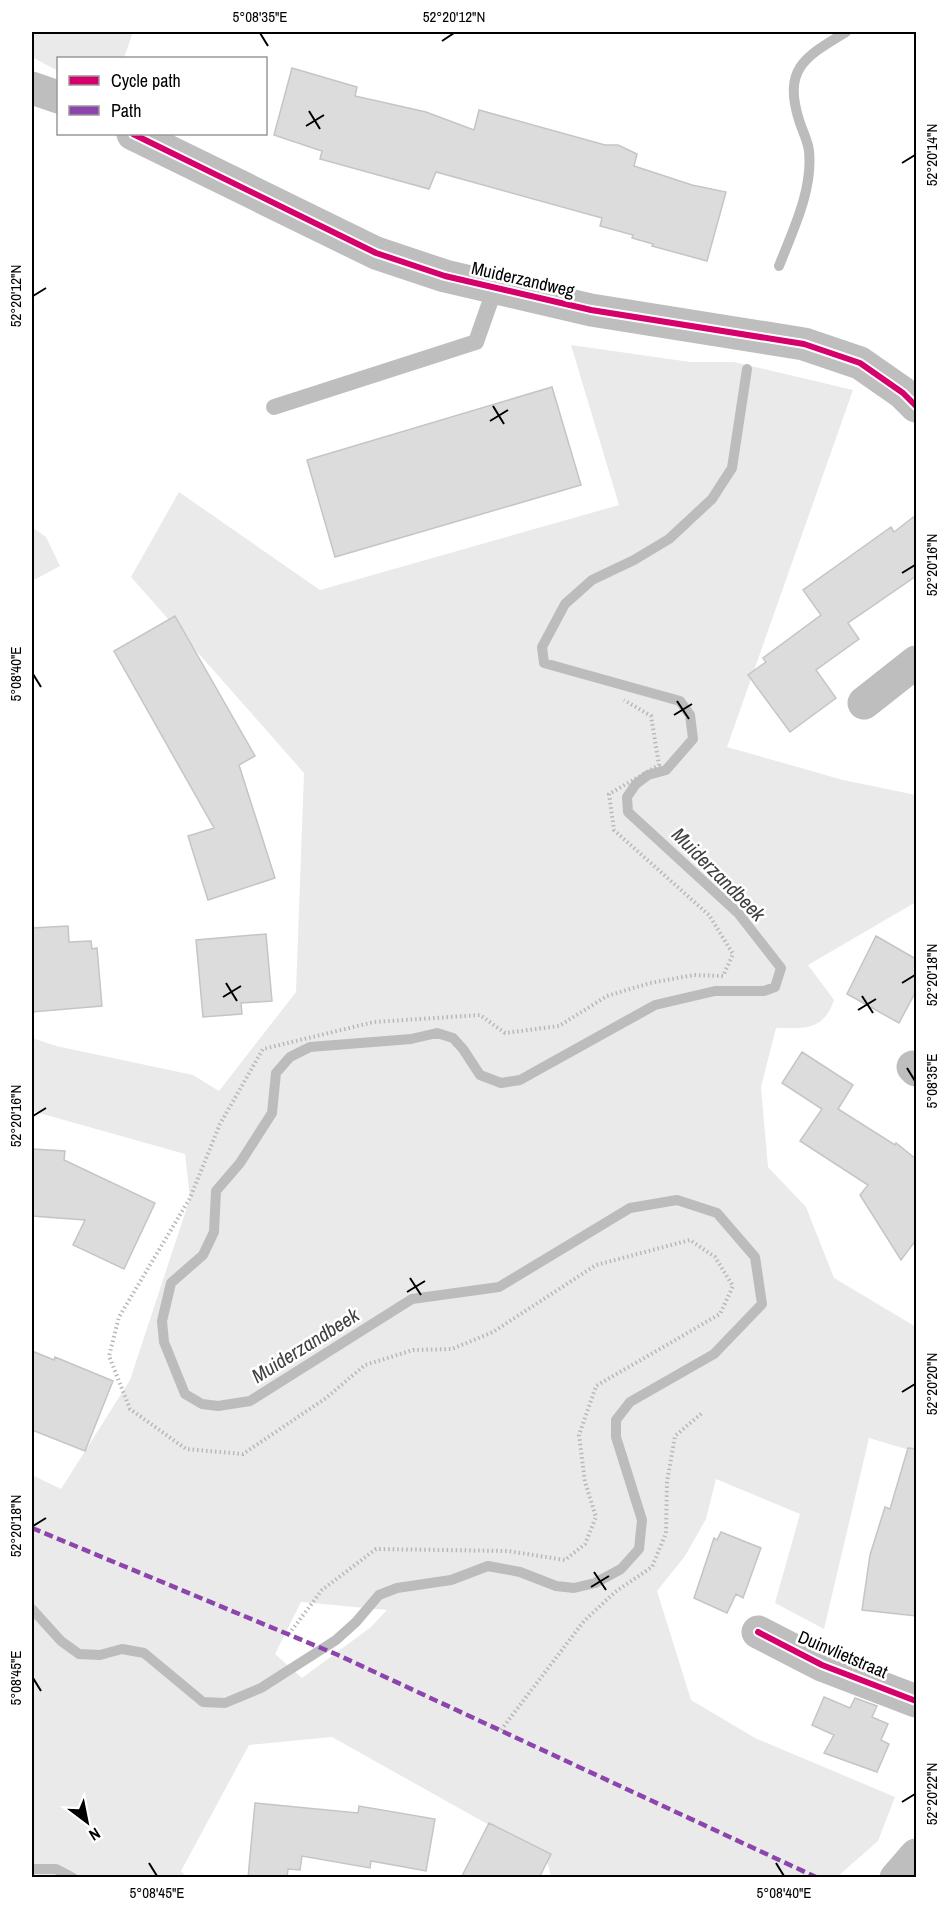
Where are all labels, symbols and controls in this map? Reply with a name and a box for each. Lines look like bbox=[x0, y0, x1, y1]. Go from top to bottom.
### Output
text: 5°08'35"E bbox=[232, 6, 288, 27]
text: 52°20'12"N bbox=[423, 6, 485, 27]
legend bbox=[57, 57, 267, 135]
text: Cycle path bbox=[111, 68, 181, 93]
text: Path bbox=[111, 98, 141, 123]
text: 52°20'14"N bbox=[921, 124, 942, 186]
street label: Muiderzandweg bbox=[469, 255, 578, 303]
text: 52°20'12"N bbox=[5, 265, 26, 327]
text: 52°20'16"N bbox=[921, 534, 942, 596]
text: 5°08'40"E bbox=[5, 646, 26, 702]
water label: Muiderzandbeek bbox=[666, 821, 772, 927]
text: 52°20'18"N bbox=[921, 944, 942, 1006]
text: 5°08'35"E bbox=[921, 1053, 942, 1109]
text: 52°20'16"N bbox=[5, 1085, 26, 1147]
water label: Muiderzandbeek bbox=[246, 1301, 365, 1389]
text: 52°20'20"N bbox=[921, 1353, 942, 1415]
text: 52°20'18"N bbox=[5, 1495, 26, 1557]
street label: Duinvlietstraat bbox=[794, 1624, 892, 1684]
text: 5°08'45"E bbox=[5, 1650, 26, 1706]
text: 52°20'22"N bbox=[921, 1763, 942, 1825]
north arrow bbox=[57, 1792, 117, 1852]
text: N bbox=[85, 1823, 105, 1847]
text: 5°08'45"E bbox=[129, 1882, 185, 1903]
text: 5°08'40"E bbox=[756, 1882, 812, 1903]

